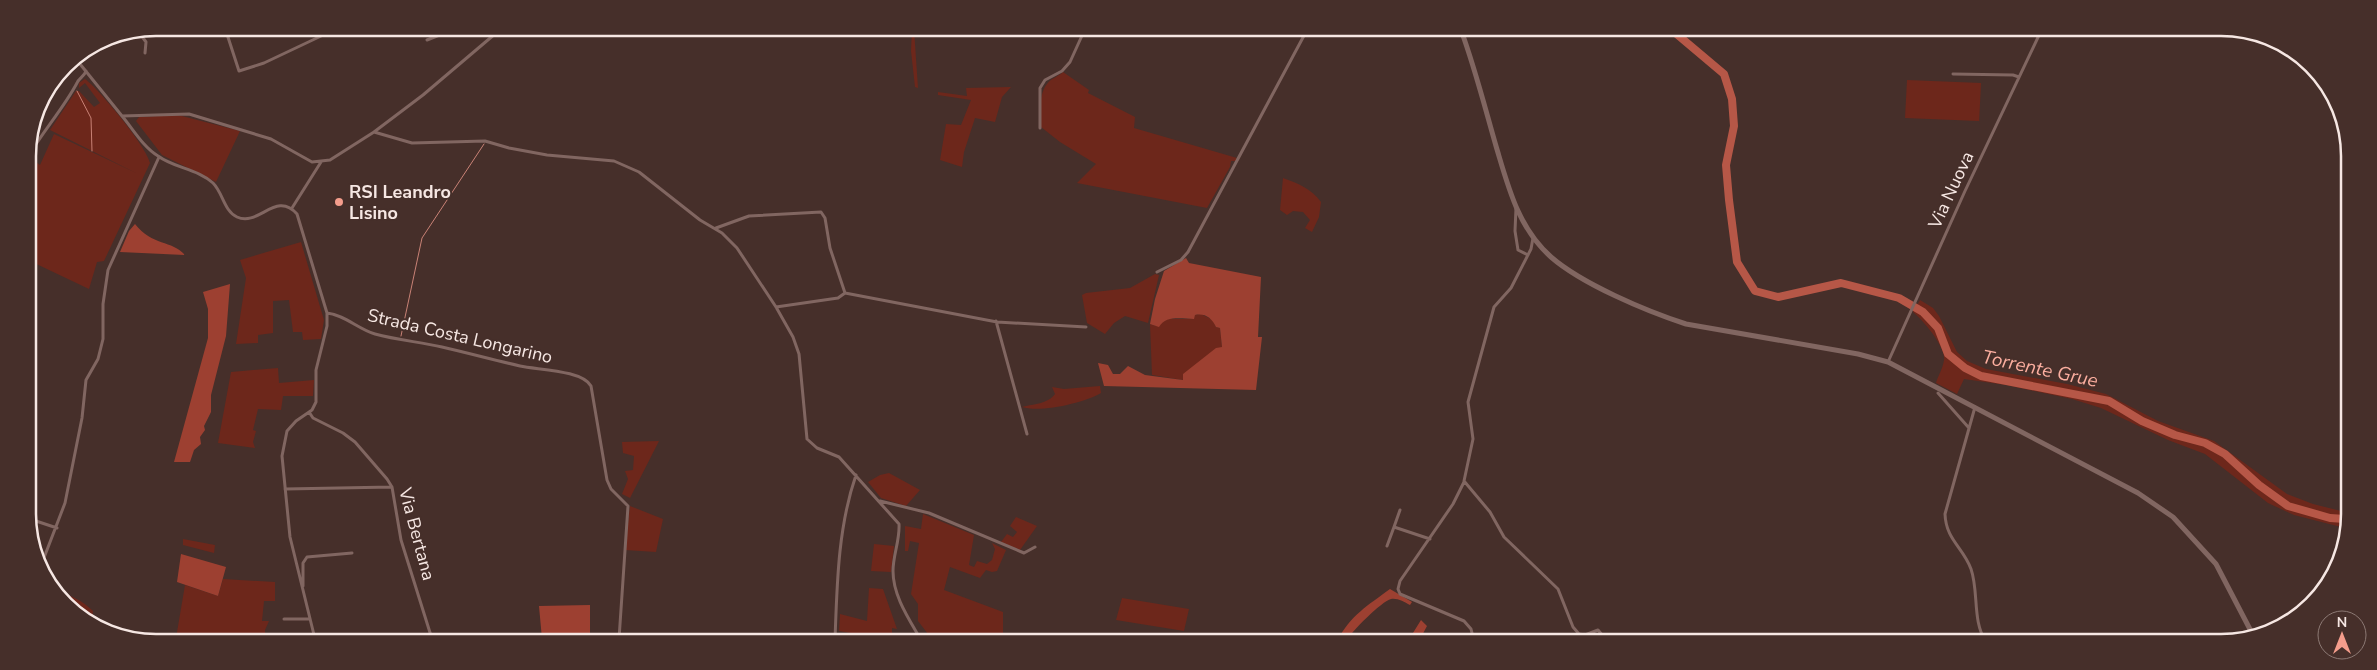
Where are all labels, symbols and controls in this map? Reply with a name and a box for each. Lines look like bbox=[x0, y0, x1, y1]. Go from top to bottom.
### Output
street label: Via Nuova bbox=[1922, 147, 1979, 233]
place label: RSI Leandro Lisino bbox=[349, 180, 451, 225]
marker: RSI Leandro Lisino bbox=[333, 196, 345, 208]
street label: Strada Costa Longarino bbox=[365, 303, 555, 369]
water label: Torrente Grue bbox=[1980, 344, 2100, 394]
street label: Via Bertana bbox=[393, 484, 441, 583]
north arrow bbox=[2317, 610, 2367, 660]
text: N bbox=[2337, 613, 2347, 632]

